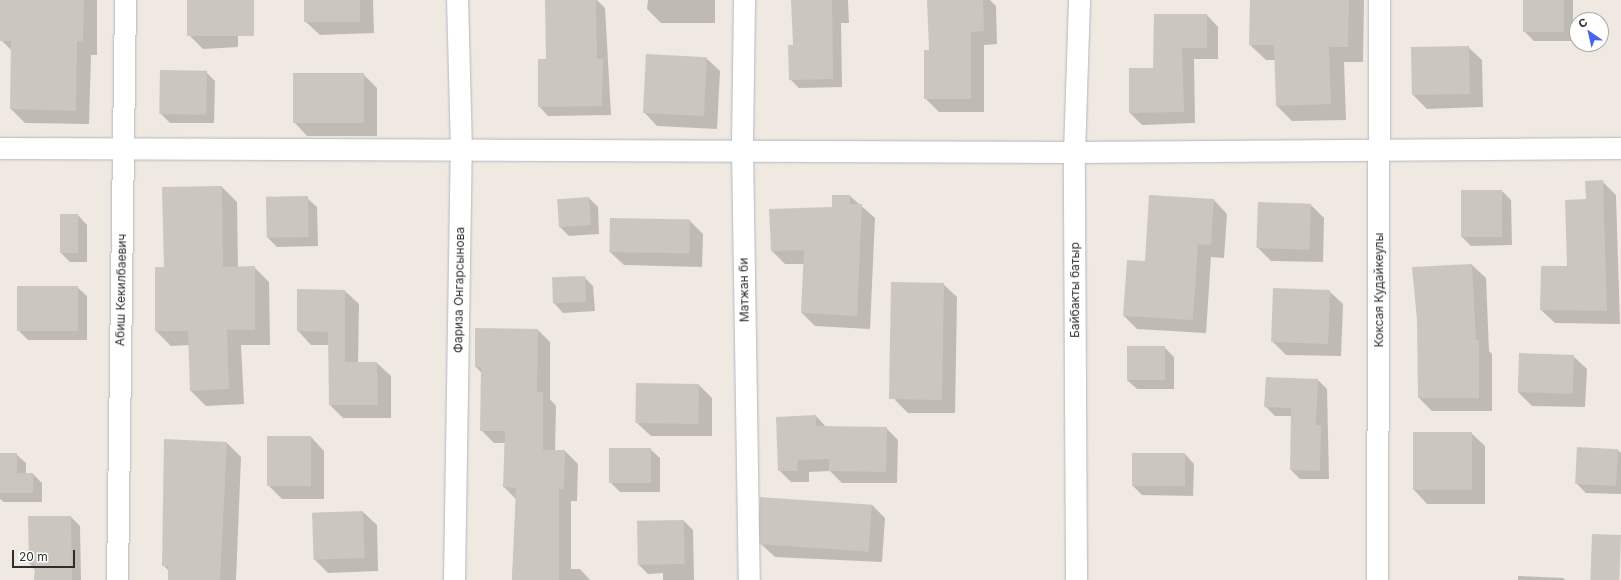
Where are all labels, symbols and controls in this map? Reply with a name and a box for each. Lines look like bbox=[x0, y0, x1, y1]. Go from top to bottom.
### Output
north arrow bbox=[1569, 12, 1609, 52]
text: С bbox=[1576, 15, 1590, 31]
street label: Фариза Онгарсынова bbox=[451, 227, 467, 353]
street label: Коксая Кудайкеулы bbox=[1372, 233, 1386, 347]
street label: Абиш Кекилбаевич bbox=[113, 234, 129, 346]
street label: Байбакты батыр bbox=[1068, 242, 1082, 338]
street label: Матжан би bbox=[736, 258, 752, 322]
scale bar bbox=[14, 542, 77, 568]
text: 20 m bbox=[19, 549, 48, 564]

